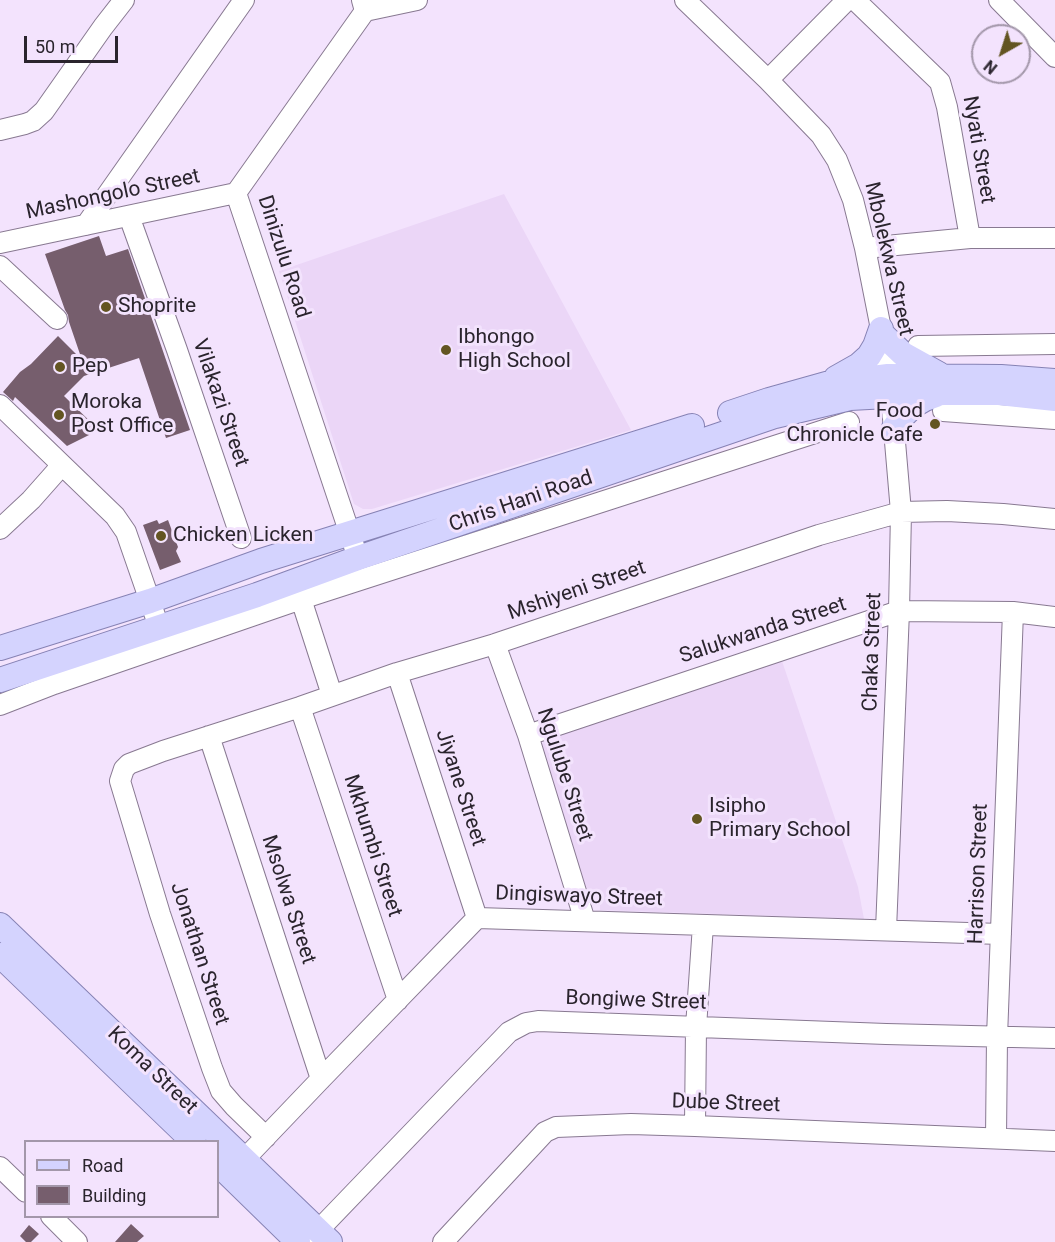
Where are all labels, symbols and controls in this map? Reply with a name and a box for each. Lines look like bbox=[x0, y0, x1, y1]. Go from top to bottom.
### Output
scale bar bbox=[27, 24, 122, 62]
north arrow bbox=[971, 24, 1031, 84]
text: 50 m bbox=[35, 36, 75, 57]
text: N bbox=[980, 56, 1001, 78]
street label: Nyati Street bbox=[956, 94, 1000, 206]
street label: Mashongolo Street bbox=[24, 164, 202, 226]
street label: Mbolekwa Street bbox=[858, 180, 918, 338]
street label: Dinizulu Road bbox=[251, 192, 315, 322]
place label: Shoprite bbox=[118, 294, 196, 320]
marker: Shoprite bbox=[99, 300, 113, 314]
place label: Ibhongo High School bbox=[458, 325, 571, 375]
street label: Vilakazi Street bbox=[186, 336, 254, 470]
marker: Ibhongo High School bbox=[439, 343, 453, 357]
place label: Pep bbox=[72, 354, 108, 380]
marker: Pep bbox=[53, 360, 67, 374]
place label: Moroka Post Office bbox=[71, 390, 174, 440]
place label: Food Chronicle Cafe bbox=[786, 399, 923, 449]
marker: Moroka Post Office bbox=[52, 408, 66, 422]
marker: Food Chronicle Cafe bbox=[928, 417, 942, 431]
street label: Chris Hani Road bbox=[446, 466, 596, 538]
place label: Chicken Licken bbox=[173, 523, 313, 549]
marker: Chicken Licken bbox=[154, 529, 168, 543]
street label: Mshiyeni Street bbox=[505, 556, 649, 626]
street label: Salukwanda Street bbox=[676, 592, 850, 670]
street label: Chaka Street bbox=[858, 592, 888, 712]
street label: Ngulube Street bbox=[531, 705, 597, 845]
street label: Jiyane Street bbox=[429, 726, 491, 850]
street label: Mkhumbi Street bbox=[337, 772, 407, 920]
place label: Isipho Primary School bbox=[709, 794, 851, 844]
street label: Harrison Street bbox=[964, 803, 994, 945]
marker: Isipho Primary School bbox=[690, 812, 704, 826]
street label: Msolwa Street bbox=[255, 832, 321, 968]
street label: Jonathan Street bbox=[164, 879, 234, 1029]
street label: Dingiswayo Street bbox=[495, 881, 663, 913]
street label: Bongiwe Street bbox=[565, 986, 707, 1016]
street label: Koma Street bbox=[102, 1022, 202, 1120]
street label: Dube Street bbox=[671, 1090, 781, 1118]
legend bbox=[24, 1140, 219, 1218]
text: Road bbox=[82, 1155, 123, 1176]
text: Building bbox=[82, 1185, 146, 1206]

